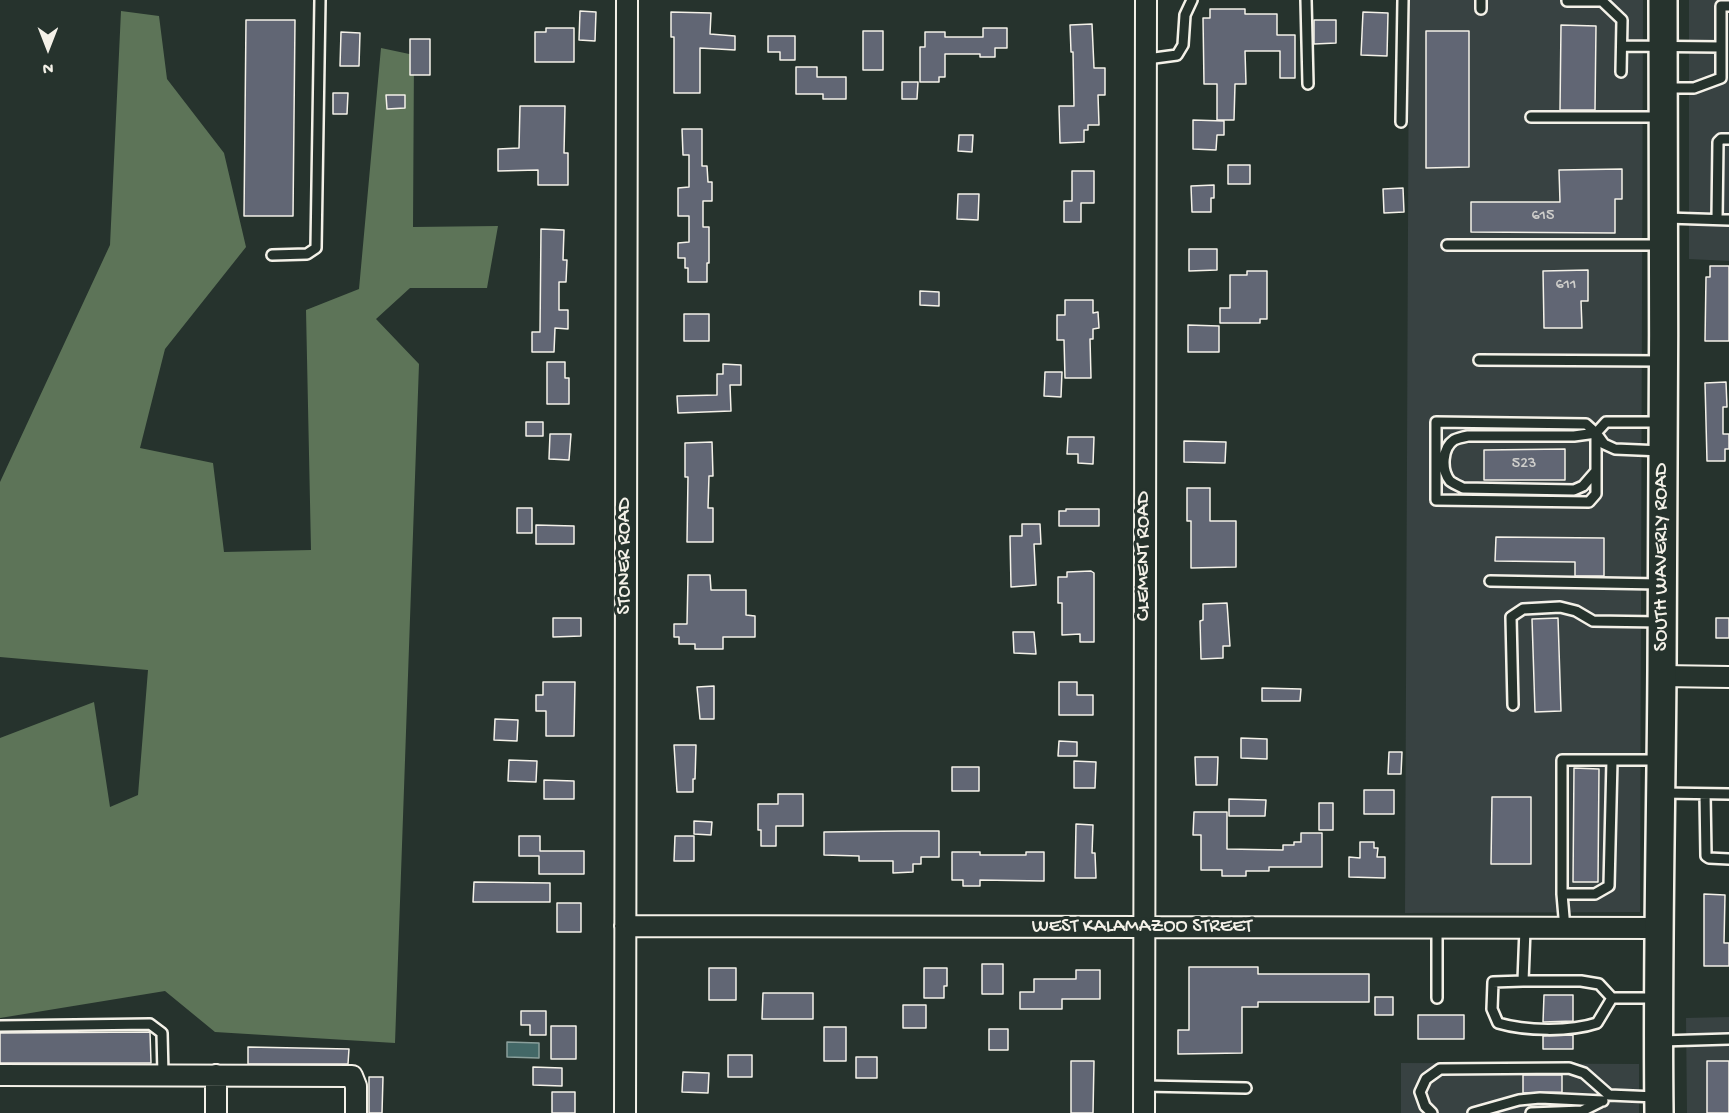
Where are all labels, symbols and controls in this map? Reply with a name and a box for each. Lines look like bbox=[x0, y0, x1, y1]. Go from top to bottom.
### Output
north arrow bbox=[18, 18, 78, 78]
text: N bbox=[43, 57, 53, 76]
house number: 615 bbox=[1532, 207, 1554, 227]
house number: 611 bbox=[1555, 276, 1577, 296]
house number: 523 bbox=[1512, 455, 1536, 475]
street label: SOUTH WAVERLY ROAD bbox=[1651, 463, 1675, 651]
street label: CLEMENT ROAD bbox=[1133, 491, 1157, 621]
street label: STONER ROAD bbox=[614, 497, 638, 615]
street label: WEST KALAMAZOO STREET bbox=[1032, 916, 1252, 940]

